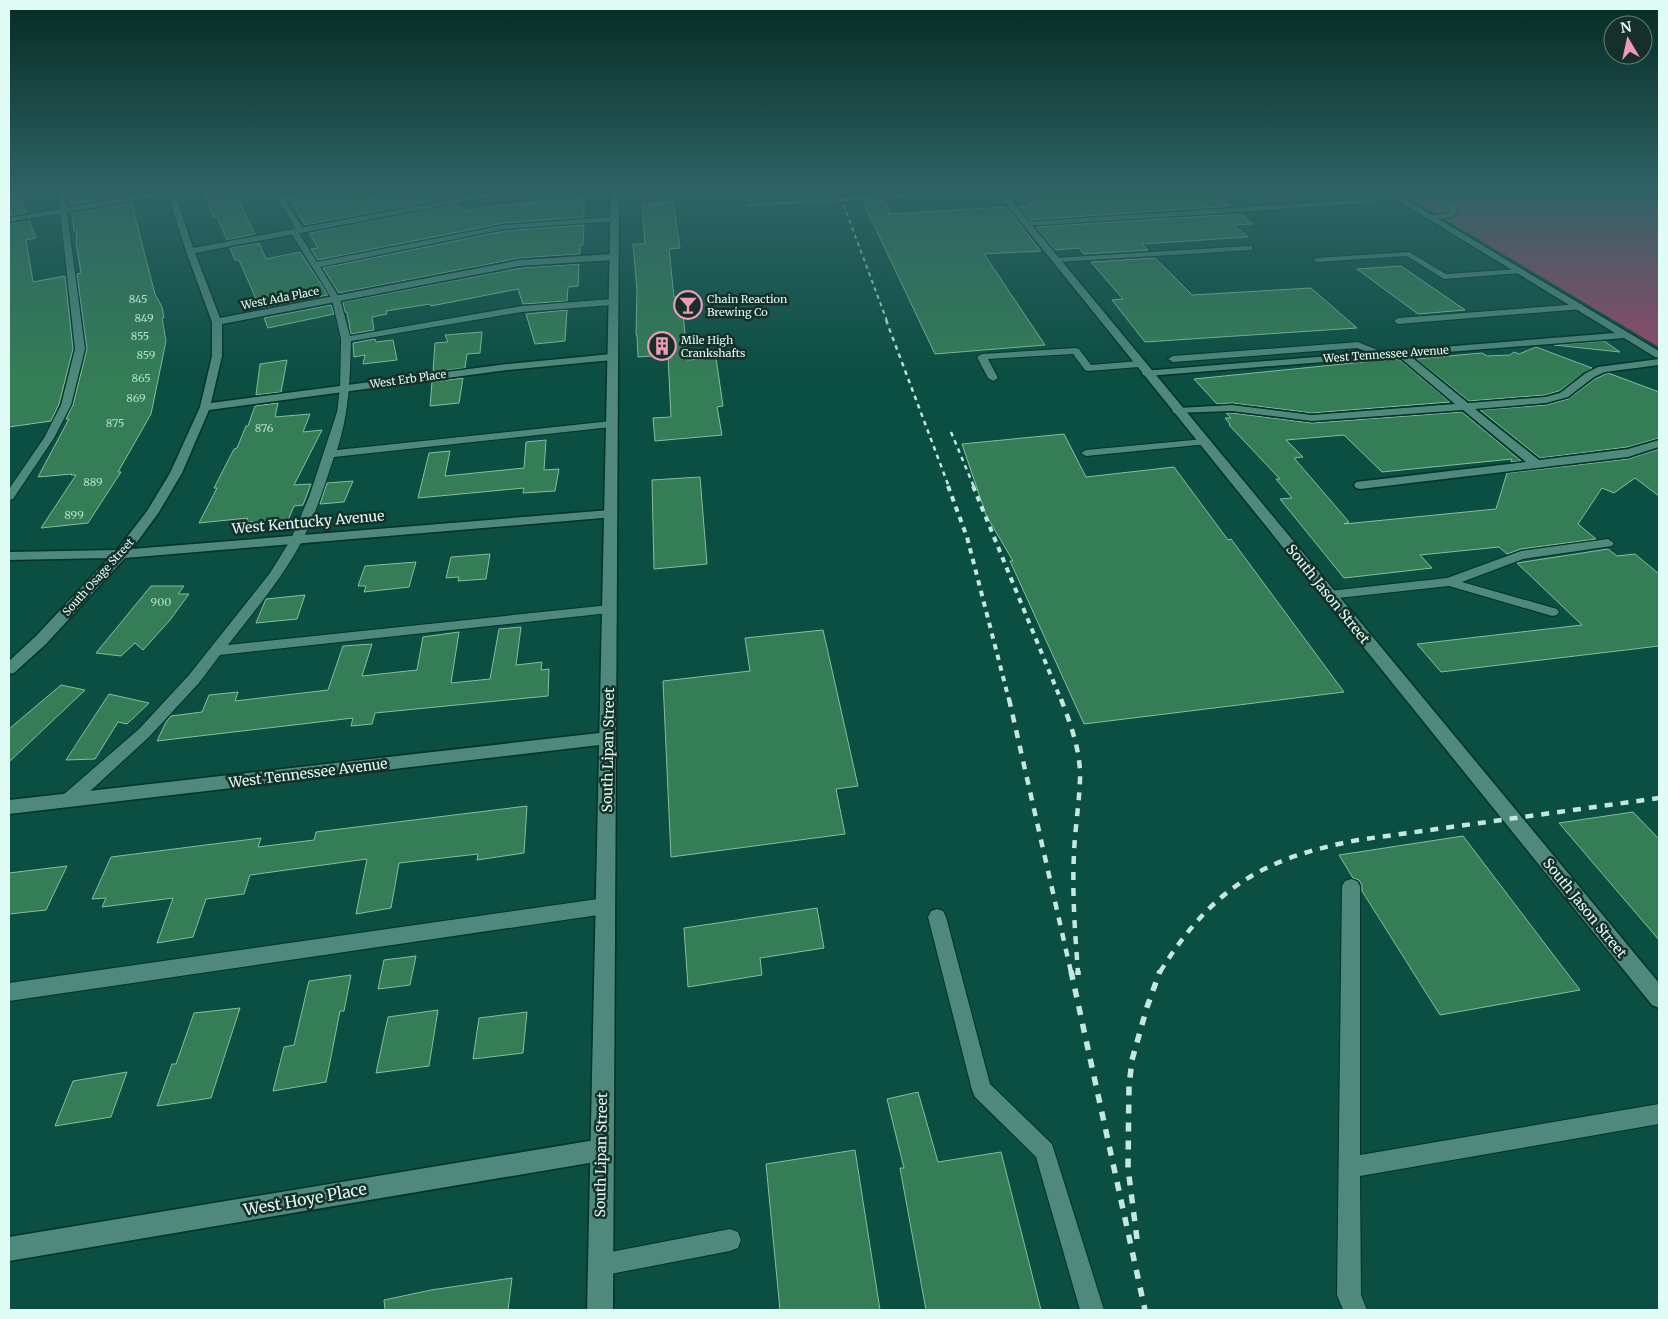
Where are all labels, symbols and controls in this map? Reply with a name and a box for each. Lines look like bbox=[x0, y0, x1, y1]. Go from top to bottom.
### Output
north arrow bbox=[1603, 15, 1653, 65]
text: N bbox=[1619, 17, 1633, 37]
street label: West Ada Place bbox=[239, 284, 320, 313]
bar icon: Chain Reaction Brewing Co bbox=[673, 290, 703, 320]
house number: 845 bbox=[129, 292, 147, 306]
place label: Chain Reaction Brewing Co bbox=[707, 292, 788, 319]
house number: 849 bbox=[134, 311, 154, 325]
house number: 855 bbox=[131, 329, 149, 343]
building icon: Mile High Crankshafts bbox=[647, 331, 677, 361]
place label: Mile High Crankshafts bbox=[681, 333, 745, 360]
street label: West Tennessee Avenue bbox=[1322, 343, 1449, 365]
house number: 859 bbox=[137, 348, 156, 362]
street label: West Erb Place bbox=[368, 367, 447, 391]
house number: 865 bbox=[131, 371, 151, 385]
house number: 869 bbox=[126, 391, 146, 405]
house number: 875 bbox=[106, 416, 124, 430]
house number: 876 bbox=[255, 421, 274, 435]
house number: 889 bbox=[83, 475, 103, 489]
street label: West Kentucky Avenue bbox=[230, 506, 385, 538]
house number: 899 bbox=[64, 508, 84, 522]
street label: South Osage Street bbox=[59, 535, 137, 619]
street label: South Jason Street bbox=[1282, 540, 1374, 648]
house number: 900 bbox=[151, 595, 171, 609]
street label: South Lipan Street bbox=[598, 687, 618, 813]
street label: West Tennessee Avenue bbox=[226, 754, 389, 792]
street label: South Jason Street bbox=[1539, 854, 1631, 962]
street label: South Lipan Street bbox=[591, 1092, 611, 1218]
street label: West Hoye Place bbox=[241, 1178, 368, 1220]

